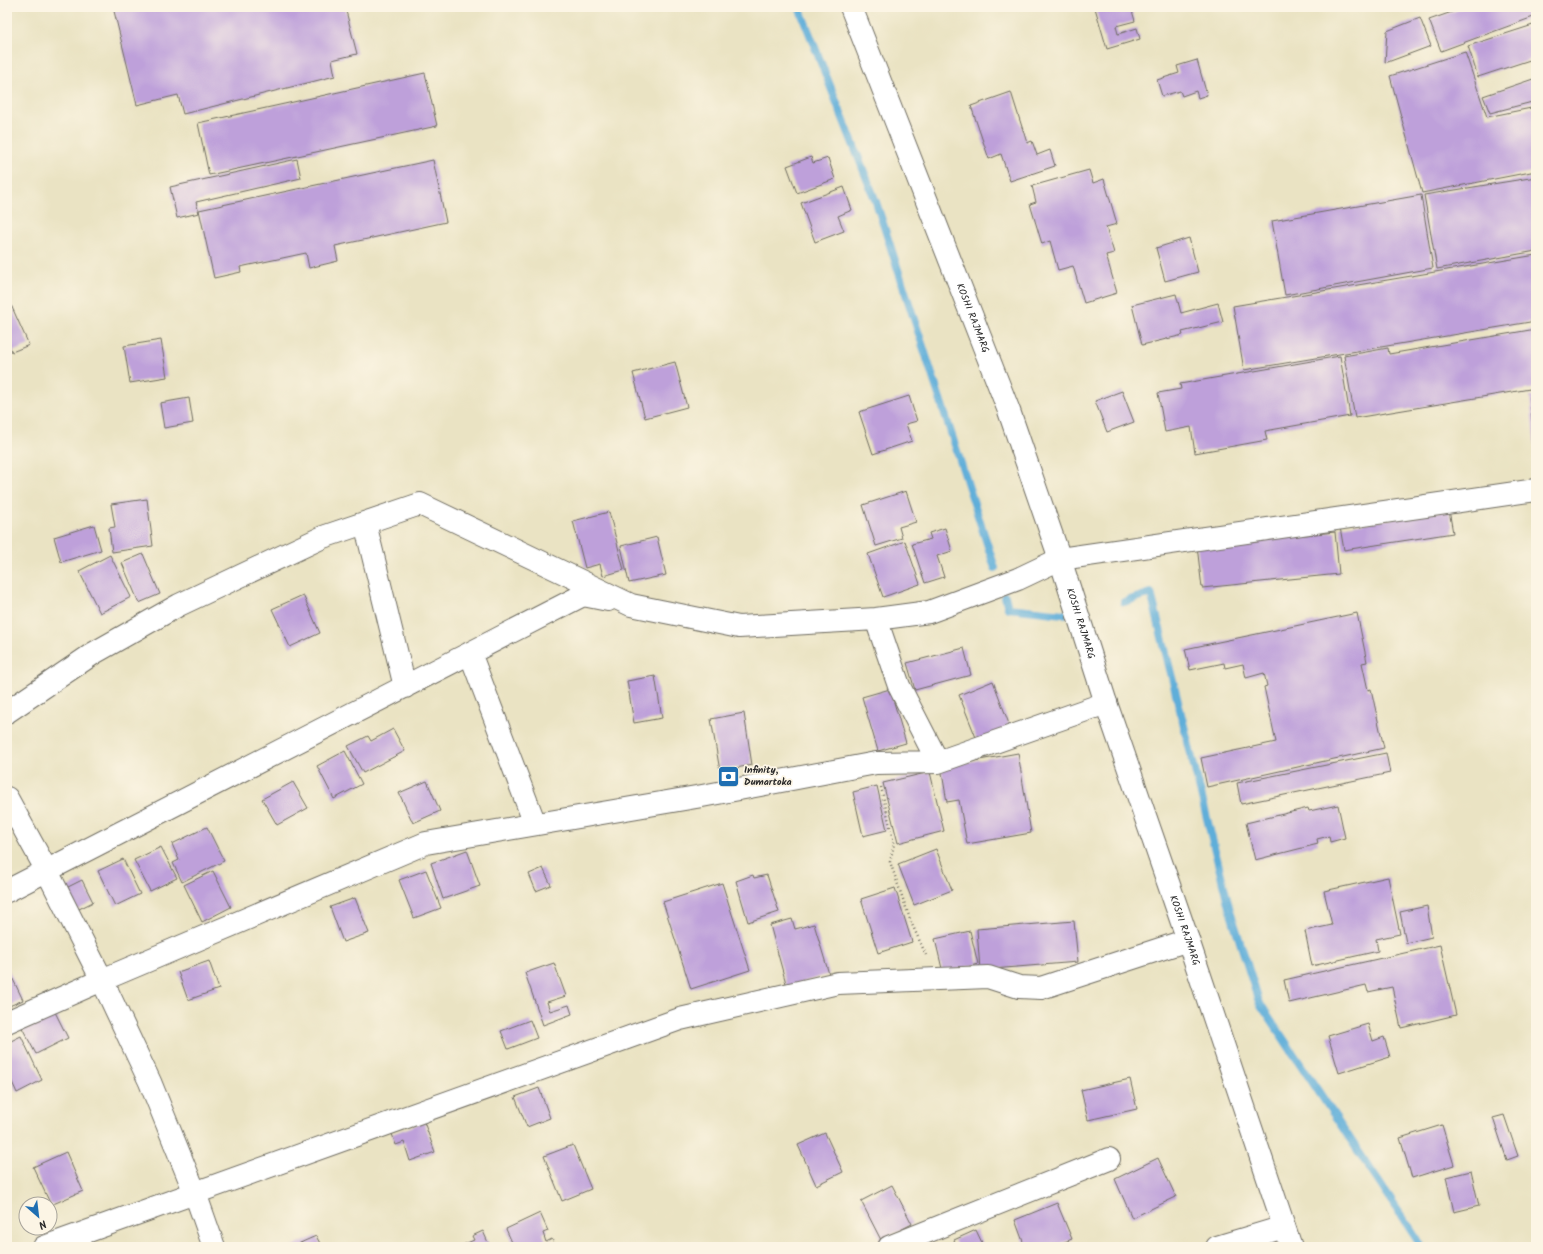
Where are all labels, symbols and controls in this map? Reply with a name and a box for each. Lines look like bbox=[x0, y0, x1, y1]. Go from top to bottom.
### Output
street label: KOSHI RAJMARG bbox=[952, 281, 994, 355]
street label: KOSHI RAJMARG bbox=[1062, 586, 1099, 661]
place label: Infinity, Dumartoka bbox=[744, 762, 792, 790]
bank icon: Infinity, Dumartoka bbox=[716, 763, 742, 789]
street label: KOSHI RAJMARG bbox=[1165, 893, 1204, 968]
north arrow bbox=[18, 1196, 58, 1236]
text: N bbox=[35, 1214, 50, 1234]

